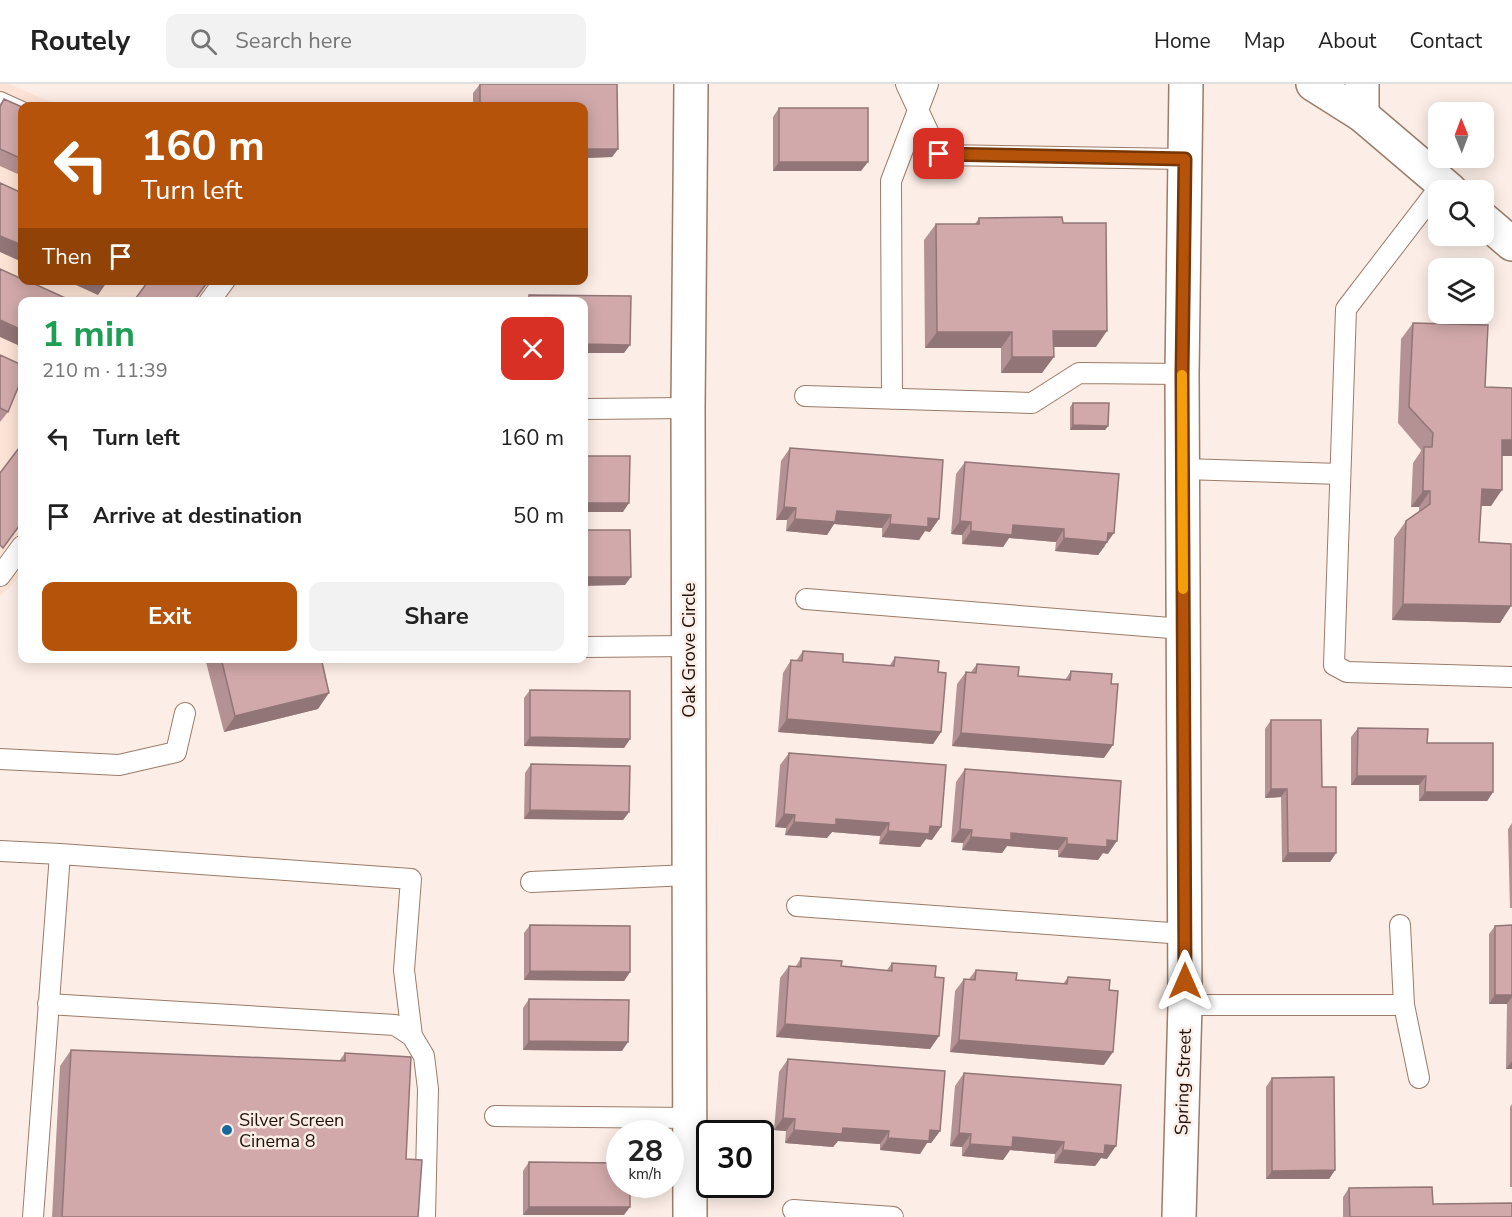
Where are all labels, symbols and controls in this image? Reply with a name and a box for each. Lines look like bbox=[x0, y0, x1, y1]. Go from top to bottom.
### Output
search box bbox=[166, 14, 586, 68]
text: Routely bbox=[30, 22, 130, 60]
icon: search bbox=[187, 25, 220, 58]
text: Search here bbox=[235, 26, 352, 56]
text: Home bbox=[1154, 27, 1211, 55]
text: Map bbox=[1244, 27, 1285, 55]
text: About bbox=[1318, 27, 1376, 55]
text: Contact bbox=[1409, 27, 1482, 55]
north arrow bbox=[1428, 102, 1494, 168]
map controls bbox=[1428, 102, 1494, 324]
text: 160 m bbox=[141, 118, 265, 175]
icon: left bbox=[42, 126, 120, 204]
pin bbox=[913, 128, 964, 179]
icon: arrive bbox=[922, 137, 955, 170]
text: Turn left bbox=[141, 172, 242, 209]
button: search bbox=[1428, 180, 1494, 246]
icon: arrive bbox=[104, 240, 137, 273]
text: Then bbox=[42, 242, 92, 272]
button: layers bbox=[1428, 258, 1494, 324]
text: 1 min bbox=[42, 310, 135, 359]
button: close bbox=[501, 317, 564, 380]
text: 210 m · 11:39 bbox=[42, 357, 168, 384]
icon: left bbox=[42, 422, 75, 455]
text: Turn left bbox=[93, 423, 180, 453]
text: 160 m bbox=[500, 423, 564, 453]
icon: arrive bbox=[42, 500, 75, 533]
text: Arrive at destination bbox=[93, 501, 302, 531]
text: 50 m bbox=[513, 501, 564, 531]
button: Exit bbox=[42, 582, 297, 651]
button: Share bbox=[309, 582, 564, 651]
street label: Oak Grove Circle bbox=[677, 582, 701, 718]
position arrow bbox=[1153, 949, 1217, 1013]
street label: Spring Street bbox=[1169, 1028, 1197, 1136]
place label: Silver Screen Cinema 8 bbox=[239, 1108, 344, 1153]
speed limit sign: 30 bbox=[696, 1120, 774, 1198]
marker: Silver Screen Cinema 8 bbox=[220, 1123, 234, 1137]
text: 28 bbox=[627, 1131, 663, 1172]
text: km/h bbox=[628, 1164, 662, 1184]

